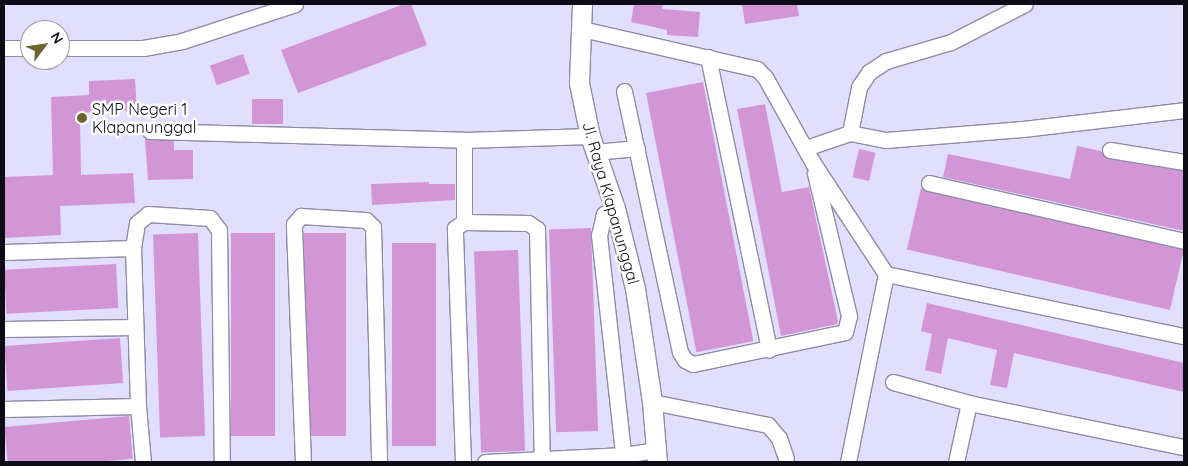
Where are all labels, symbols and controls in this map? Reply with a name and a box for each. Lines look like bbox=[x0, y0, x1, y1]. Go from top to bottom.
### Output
north arrow bbox=[20, 20, 70, 70]
text: N bbox=[47, 29, 67, 47]
place label: SMP Negeri 1 Klapanunggal bbox=[92, 99, 196, 137]
marker: SMP Negeri 1 Klapanunggal bbox=[76, 112, 88, 124]
street label: Jl. Raya Klapanunggal bbox=[579, 120, 643, 286]

